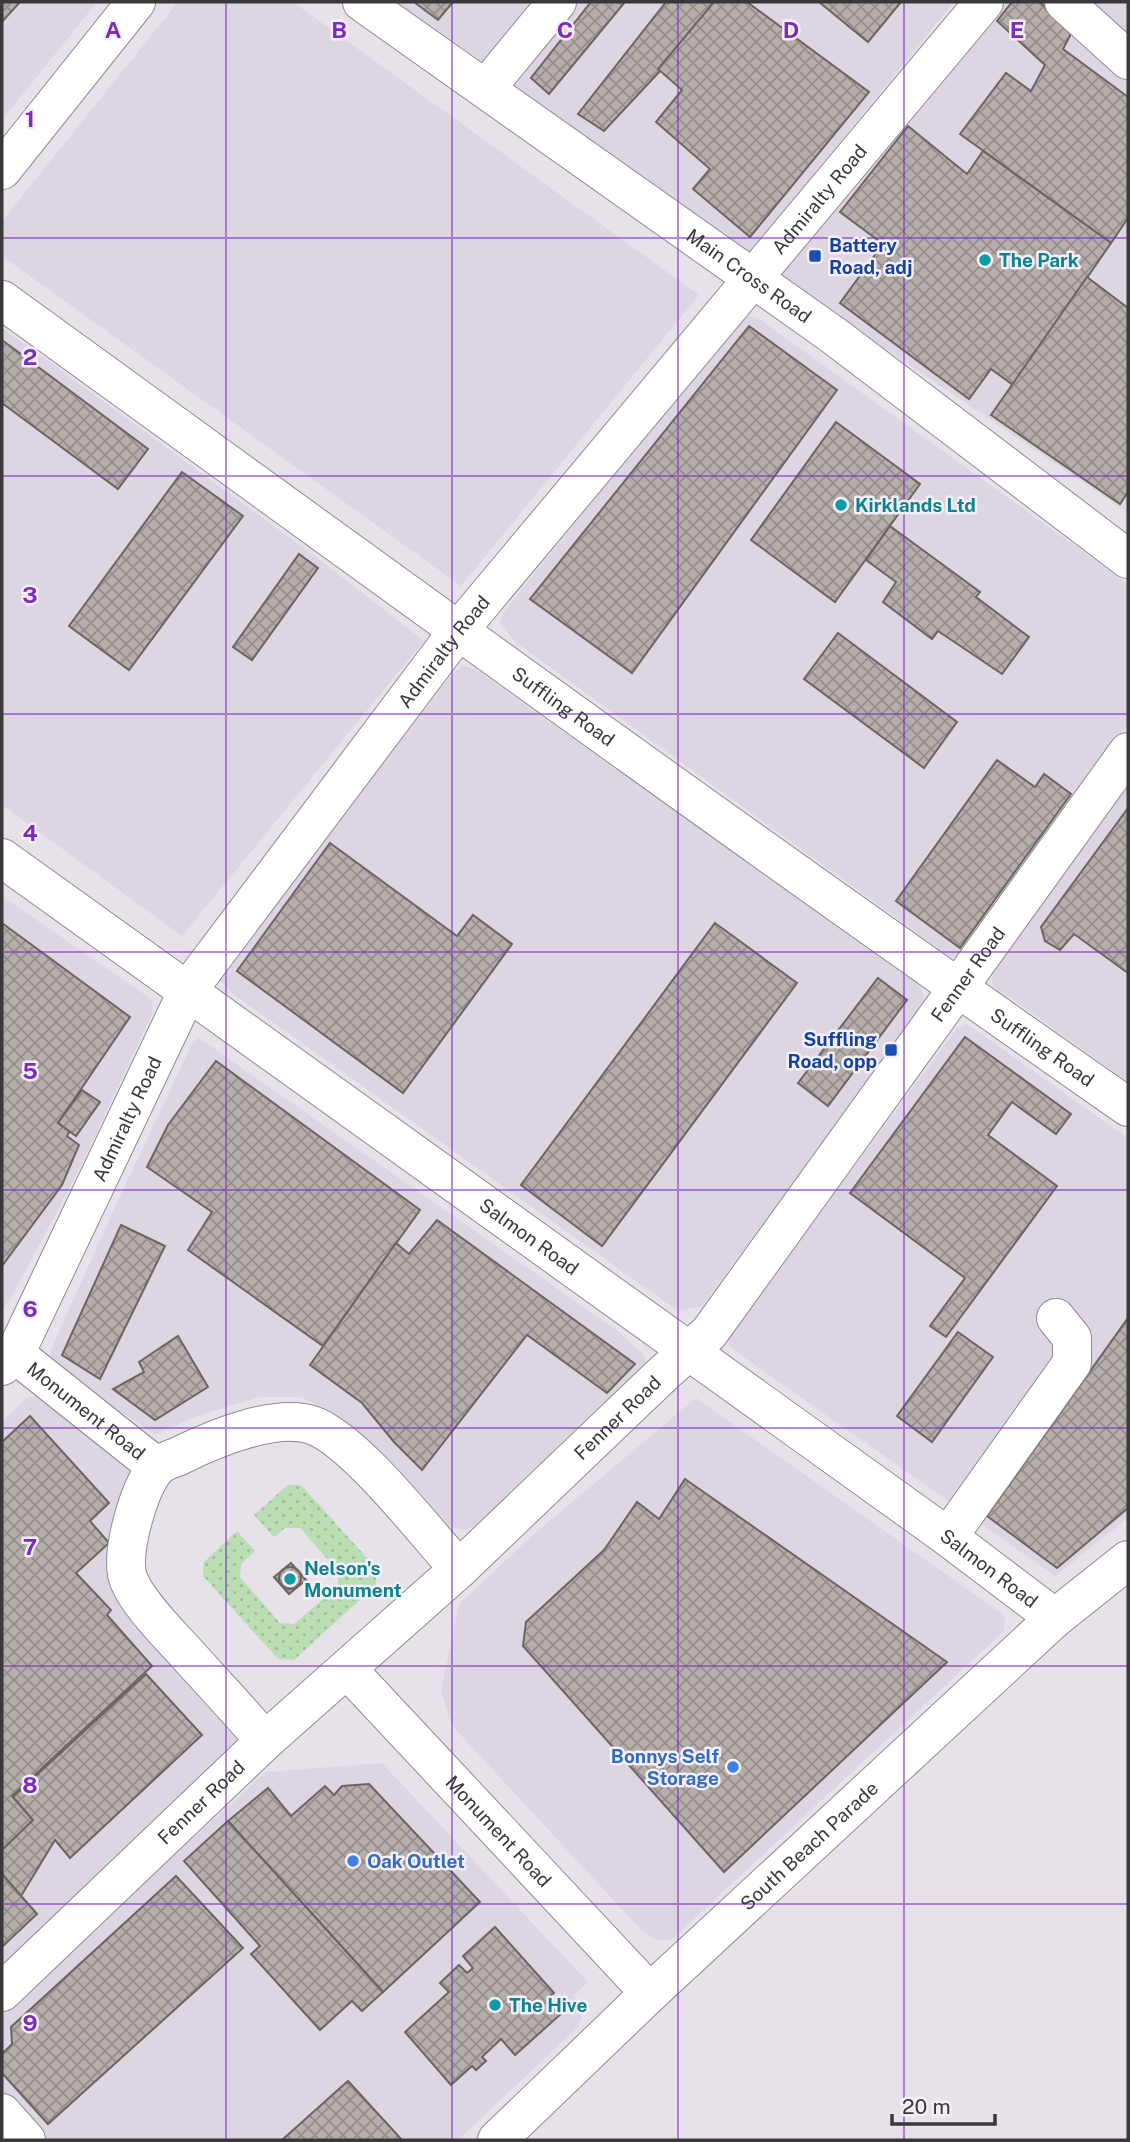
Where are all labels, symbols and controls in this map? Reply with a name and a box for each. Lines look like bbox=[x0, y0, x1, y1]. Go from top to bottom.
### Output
text: A bbox=[105, 16, 122, 43]
text: B bbox=[331, 16, 347, 43]
text: C bbox=[557, 16, 573, 43]
text: D bbox=[783, 16, 799, 43]
text: E bbox=[1010, 16, 1024, 43]
text: 1 bbox=[25, 105, 35, 132]
street label: Admiralty Road bbox=[767, 140, 871, 258]
street label: Main Cross Road bbox=[682, 224, 816, 327]
place label: Battery Road, adj bbox=[829, 234, 912, 278]
marker: Battery Road, adj bbox=[807, 248, 823, 264]
place label: The Park bbox=[999, 249, 1079, 271]
marker: The Park bbox=[977, 252, 993, 268]
text: 2 bbox=[23, 343, 37, 370]
place label: Kirklands Ltd bbox=[855, 494, 976, 516]
marker: Kirklands Ltd bbox=[833, 497, 849, 513]
text: 3 bbox=[22, 581, 38, 608]
street label: Admiralty Road bbox=[393, 591, 494, 712]
street label: Suffling Road bbox=[508, 662, 619, 751]
text: 4 bbox=[22, 819, 38, 846]
street label: Fenner Road bbox=[926, 923, 1009, 1026]
street label: Suffling Road bbox=[987, 1003, 1098, 1091]
place label: Suffling Road, opp bbox=[788, 1028, 877, 1072]
marker: Suffling Road, opp bbox=[883, 1042, 899, 1058]
street label: Admiralty Road bbox=[88, 1053, 166, 1185]
text: 5 bbox=[22, 1057, 38, 1084]
street label: Salmon Road bbox=[475, 1193, 583, 1279]
text: 6 bbox=[22, 1295, 38, 1322]
street label: Monument Road bbox=[23, 1357, 150, 1464]
street label: Fenner Road bbox=[569, 1371, 665, 1464]
street label: Salmon Road bbox=[936, 1524, 1042, 1612]
text: 7 bbox=[23, 1533, 37, 1560]
place label: Nelson's Monument bbox=[304, 1557, 402, 1601]
marker: Nelson's Monument bbox=[282, 1571, 298, 1587]
place label: Bonnys Self Storage bbox=[611, 1745, 719, 1789]
street label: Fenner Road bbox=[153, 1756, 249, 1849]
marker: Bonnys Self Storage bbox=[725, 1759, 741, 1775]
text: 8 bbox=[22, 1771, 38, 1798]
street label: Monument Road bbox=[441, 1771, 556, 1891]
street label: South Beach Parade bbox=[736, 1777, 882, 1915]
place label: Oak Outlet bbox=[367, 1850, 465, 1872]
marker: Oak Outlet bbox=[345, 1853, 361, 1869]
place label: The Hive bbox=[509, 1994, 587, 2016]
marker: The Hive bbox=[487, 1997, 503, 2013]
text: 9 bbox=[22, 2009, 38, 2036]
scale bar bbox=[892, 2082, 995, 2126]
text: 20 m bbox=[902, 2094, 951, 2119]

